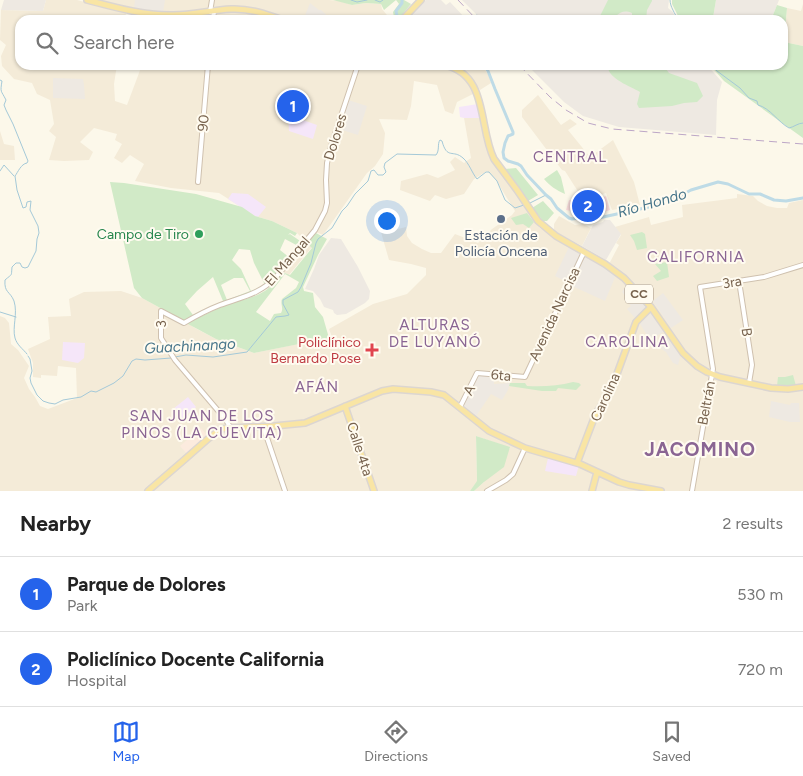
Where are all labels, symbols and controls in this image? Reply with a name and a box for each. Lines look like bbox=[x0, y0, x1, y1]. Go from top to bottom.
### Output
search box bbox=[15, 15, 788, 70]
icon: search bbox=[33, 29, 61, 57]
text: Search here bbox=[73, 31, 175, 54]
pin: 1 bbox=[277, 87, 309, 125]
street label: Dolores bbox=[320, 112, 351, 163]
street label: 90 bbox=[194, 114, 213, 132]
district label: CENTRAL bbox=[533, 148, 607, 166]
water label: Río Hondo bbox=[615, 184, 689, 221]
pin: 2 bbox=[572, 187, 604, 225]
your location bbox=[374, 208, 400, 234]
marker: Estación de Policía Oncena bbox=[495, 213, 507, 225]
place label: Campo de Tiro bbox=[97, 226, 189, 243]
place label: Estación de Policía Oncena bbox=[455, 227, 547, 260]
marker: Campo de Tiro bbox=[193, 228, 205, 240]
street label: El Mangal bbox=[261, 233, 313, 290]
district label: CALIFORNIA bbox=[647, 248, 745, 266]
street label: Avenida Narcisa bbox=[525, 265, 584, 364]
street label: 3ra bbox=[721, 273, 743, 292]
road number: CC bbox=[625, 284, 653, 304]
district label: ALTURAS DE LUYANÓ bbox=[389, 316, 481, 351]
street label: 3 bbox=[153, 320, 170, 328]
street label: B bbox=[737, 327, 756, 337]
district label: CAROLINA bbox=[585, 333, 669, 351]
place label: Policlínico Bernardo Pose bbox=[270, 334, 361, 367]
water label: Guachinango bbox=[144, 335, 237, 357]
marker: Policlínico Bernardo Pose bbox=[365, 343, 379, 357]
street label: 6ta bbox=[490, 366, 512, 385]
street label: Carolina bbox=[587, 370, 624, 424]
district label: AFÁN bbox=[295, 378, 339, 396]
street label: Beltrán bbox=[694, 380, 719, 426]
street label: A bbox=[460, 382, 479, 398]
district label: SAN JUAN DE LOS PINOS (LA CUEVITA) bbox=[121, 407, 283, 442]
street label: Calle 4ta bbox=[343, 420, 376, 478]
district label: JACOMINO bbox=[644, 438, 756, 461]
text: Nearby bbox=[20, 511, 91, 536]
text: 2 results bbox=[723, 514, 783, 533]
text: Parque de Dolores bbox=[67, 573, 226, 596]
text: 1 bbox=[33, 585, 39, 604]
text: 530 m bbox=[737, 585, 783, 604]
text: Park bbox=[67, 596, 97, 615]
text: Policlínico Docente California bbox=[67, 648, 324, 671]
text: 2 bbox=[31, 660, 41, 679]
text: 720 m bbox=[738, 660, 783, 679]
text: Hospital bbox=[67, 671, 127, 690]
tab: Map bbox=[112, 718, 140, 765]
tab: Directions bbox=[364, 718, 428, 765]
tab: Saved bbox=[652, 718, 691, 765]

